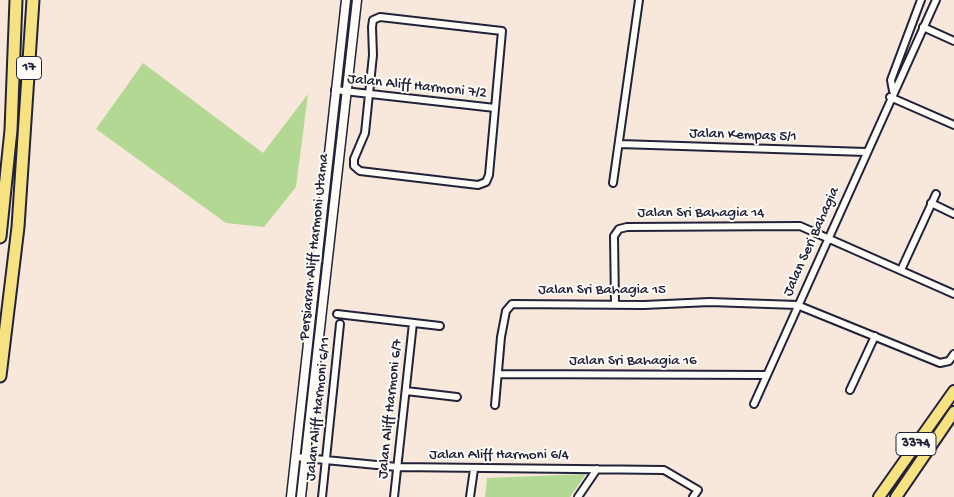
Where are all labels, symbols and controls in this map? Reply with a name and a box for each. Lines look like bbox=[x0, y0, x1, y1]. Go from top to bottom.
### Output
road number: 17 bbox=[16, 56, 42, 80]
street label: Jalan Aliff Harmoni 7/2 bbox=[346, 71, 488, 103]
street label: Jalan Kempas 5/1 bbox=[689, 125, 797, 147]
street label: Persiaran Aliff Harmoni Utama bbox=[296, 153, 334, 341]
street label: Jalan Seri Bahagia bbox=[780, 184, 844, 300]
street label: Jalan Sri Bahagia 14 bbox=[638, 205, 764, 223]
street label: Jalan Sri Bahagia 15 bbox=[538, 282, 666, 300]
street label: Jalan Aliff Harmoni 6/11 bbox=[302, 336, 336, 482]
street label: Jalan Aliff Harmoni 6/7 bbox=[375, 338, 407, 480]
street label: Jalan Sri Bahagia 16 bbox=[569, 353, 697, 371]
road number: 3374 bbox=[896, 432, 936, 456]
street label: Jalan Aliff Harmoni 6/4 bbox=[429, 447, 569, 465]

